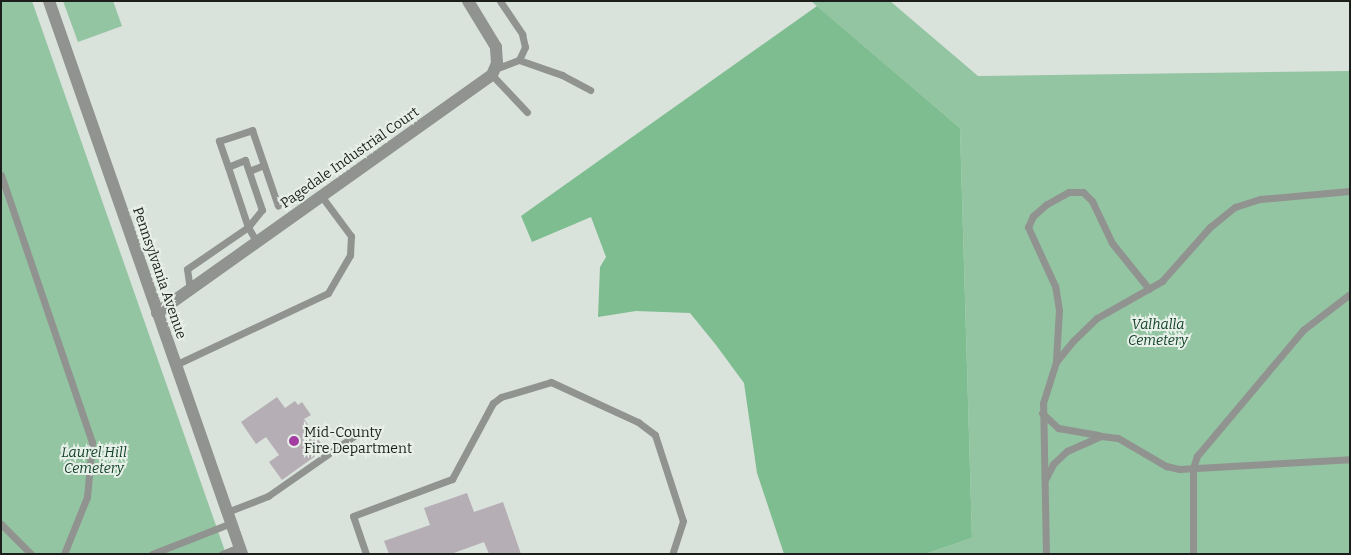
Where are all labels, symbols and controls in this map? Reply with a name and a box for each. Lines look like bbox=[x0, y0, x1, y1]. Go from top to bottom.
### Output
street label: Pagedale Industrial Court bbox=[278, 104, 422, 212]
street label: Pennsylvania Avenue bbox=[129, 205, 189, 341]
park label: Valhalla Cemetery bbox=[1128, 317, 1188, 350]
place label: Mid-County Fire Department bbox=[304, 425, 412, 458]
marker: Mid-County Fire Department bbox=[288, 435, 300, 447]
park label: Laurel Hill Cemetery bbox=[61, 445, 127, 478]

